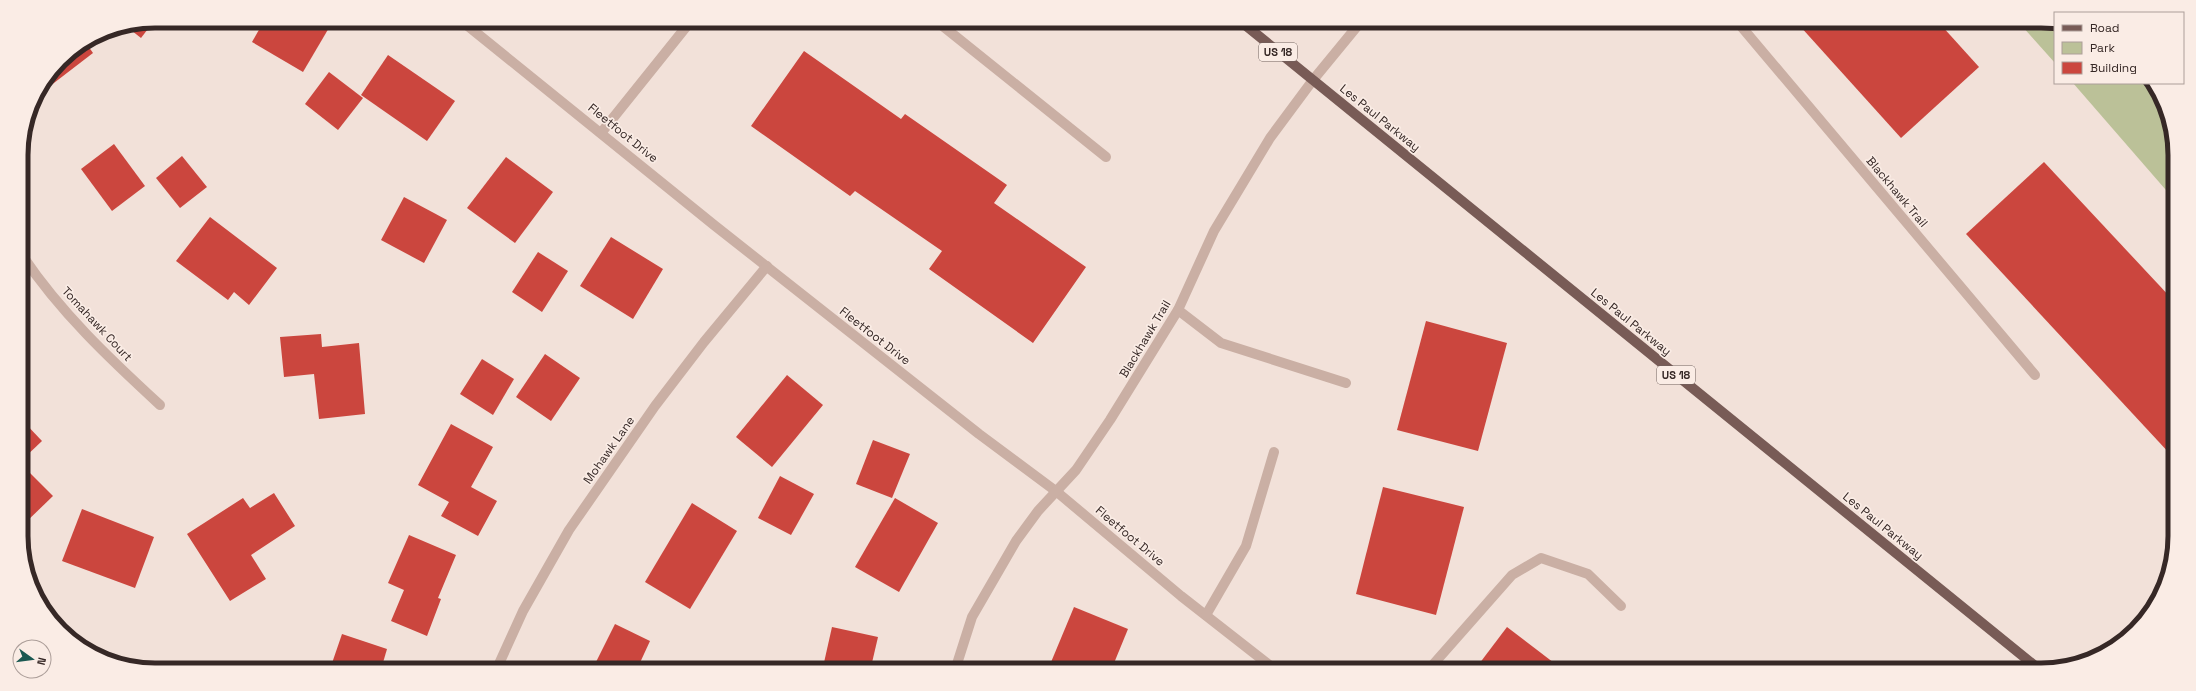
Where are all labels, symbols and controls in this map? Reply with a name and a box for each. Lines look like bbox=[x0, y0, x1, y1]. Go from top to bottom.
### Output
legend bbox=[2054, 12, 2184, 84]
text: Road bbox=[2090, 20, 2119, 36]
text: Park bbox=[2090, 40, 2115, 56]
road number: US 18 bbox=[1259, 43, 1297, 61]
text: Building bbox=[2090, 60, 2137, 76]
street label: Les Paul Parkway bbox=[1337, 81, 1423, 155]
street label: Fleetfoot Drive bbox=[585, 100, 661, 166]
street label: Blackhawk Trail bbox=[1863, 153, 1931, 231]
street label: Tomahawk Court bbox=[58, 283, 136, 365]
street label: Les Paul Parkway bbox=[1588, 285, 1674, 359]
street label: Blackhawk Trail bbox=[1116, 297, 1174, 381]
street label: Fleetfoot Drive bbox=[836, 303, 914, 369]
road number: US 18 bbox=[1657, 366, 1695, 384]
street label: Mohawk Lane bbox=[580, 413, 638, 487]
street label: Les Paul Parkway bbox=[1840, 489, 1926, 563]
street label: Fleetfoot Drive bbox=[1092, 502, 1168, 570]
north arrow bbox=[12, 639, 52, 679]
text: N bbox=[34, 656, 49, 667]

